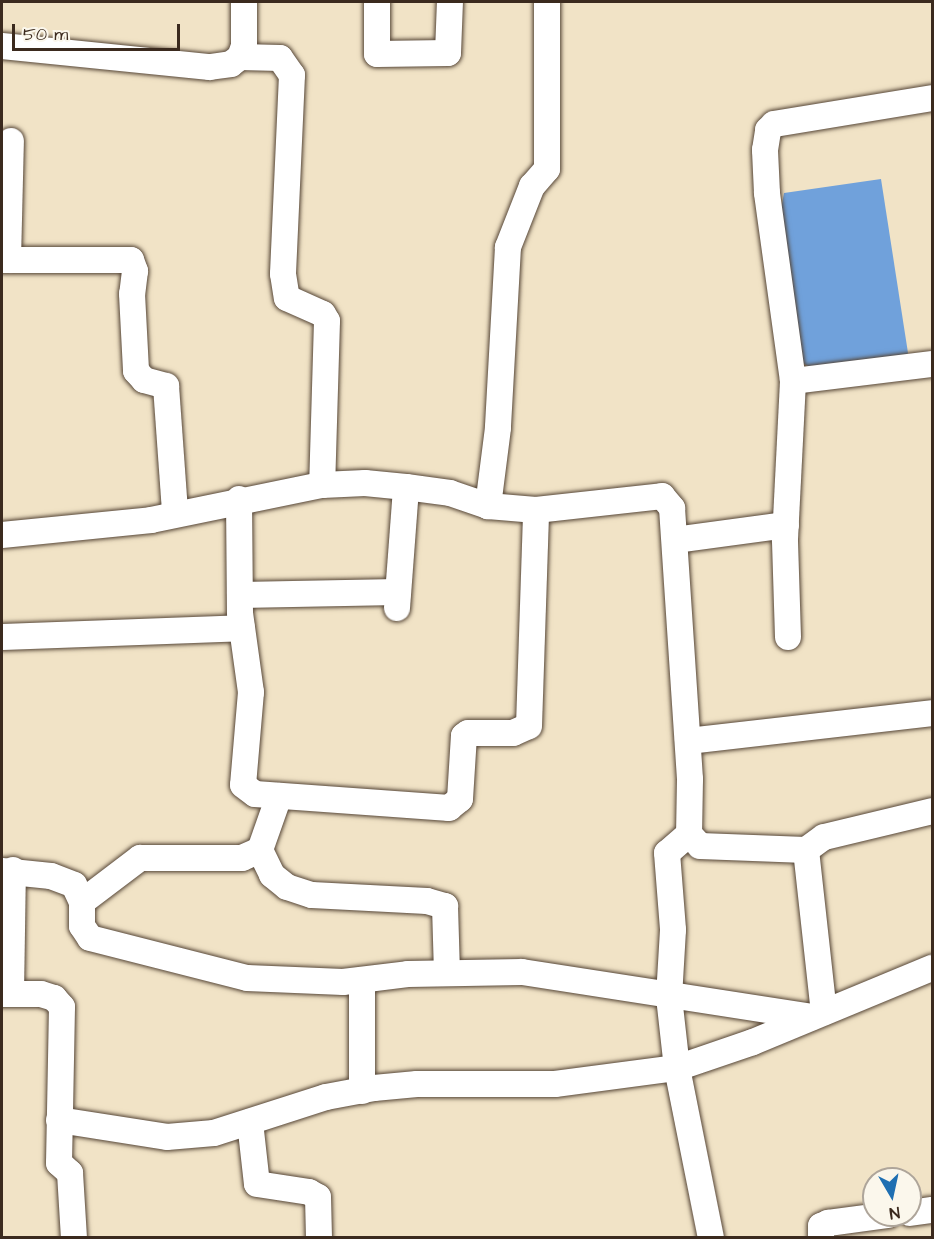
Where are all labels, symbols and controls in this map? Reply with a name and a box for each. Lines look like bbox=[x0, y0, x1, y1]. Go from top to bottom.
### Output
scale bar bbox=[15, 12, 183, 50]
text: 50 m bbox=[23, 22, 68, 47]
north arrow bbox=[862, 1167, 922, 1227]
text: N bbox=[888, 1201, 901, 1224]

